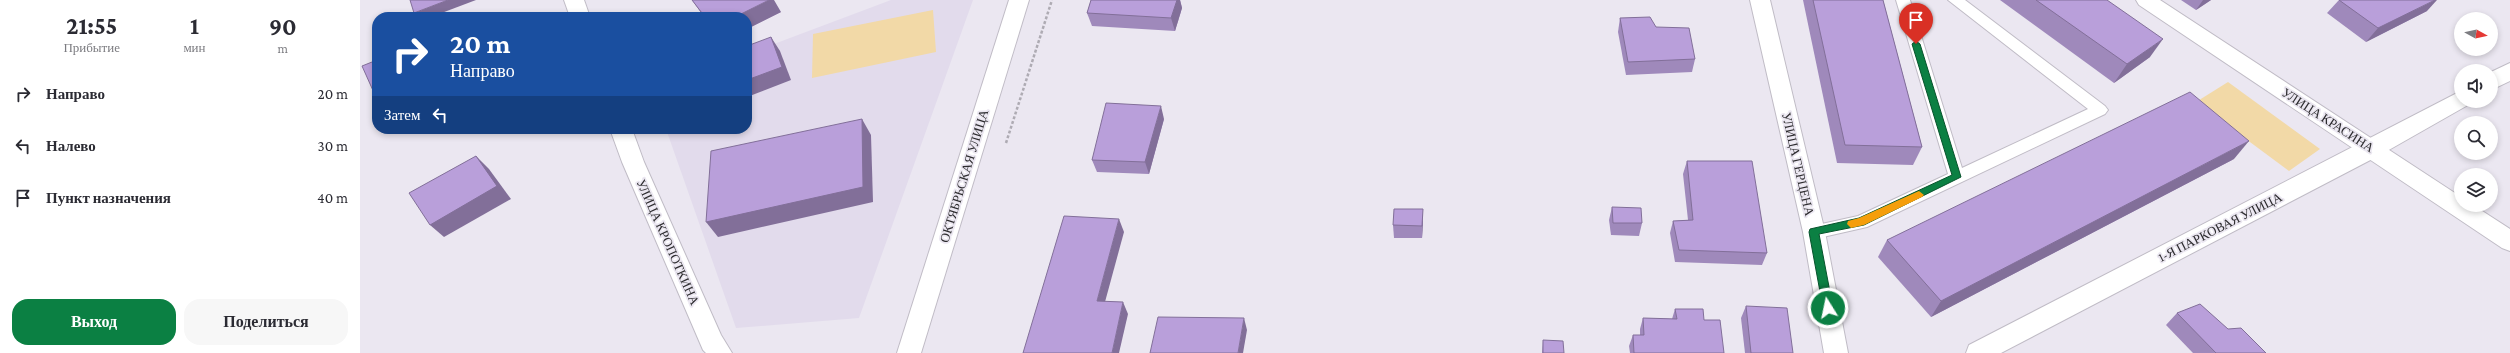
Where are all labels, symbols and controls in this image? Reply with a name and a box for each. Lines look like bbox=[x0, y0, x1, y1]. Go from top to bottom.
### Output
pin bbox=[1899, 3, 1933, 44]
icon: arrive bbox=[1905, 9, 1927, 31]
text: 21:55 bbox=[66, 12, 117, 39]
text: 1 bbox=[190, 12, 199, 39]
north arrow bbox=[2454, 12, 2498, 56]
map controls bbox=[2454, 12, 2498, 212]
text: 90 bbox=[269, 13, 297, 40]
icon: right bbox=[384, 28, 436, 80]
text: 20 m bbox=[450, 28, 510, 59]
text: Прибытие bbox=[63, 40, 120, 55]
text: мин bbox=[183, 40, 206, 55]
text: m bbox=[278, 41, 288, 56]
text: Направо bbox=[450, 61, 515, 81]
button: sound bbox=[2454, 64, 2498, 108]
icon: right bbox=[12, 83, 34, 105]
street label: УЛИЦА КРАСИНА bbox=[2279, 85, 2377, 156]
text: Направо bbox=[46, 86, 105, 102]
text: 20 m bbox=[318, 86, 348, 102]
icon: left bbox=[429, 104, 451, 126]
text: Затем bbox=[384, 107, 421, 123]
street label: ОКТЯБРЬСКАЯ УЛИЦА bbox=[937, 107, 992, 244]
street label: УЛИЦА ГЕРЦЕНА bbox=[1779, 111, 1817, 218]
button: search bbox=[2454, 116, 2498, 160]
icon: left bbox=[12, 135, 34, 157]
text: Налево bbox=[46, 138, 96, 154]
text: 30 m bbox=[318, 138, 348, 154]
button: layers bbox=[2454, 168, 2498, 212]
street label: УЛИЦА КРОПОТКИНА bbox=[633, 177, 703, 308]
icon: arrive bbox=[12, 187, 34, 209]
street label: 1-Я ПАРКОВАЯ УЛИЦА bbox=[2156, 189, 2285, 265]
text: Пункт назначения bbox=[46, 190, 171, 206]
text: 40 m bbox=[317, 190, 348, 206]
position arrow bbox=[1807, 287, 1849, 329]
button: Выход bbox=[12, 299, 176, 345]
button: Поделиться bbox=[184, 299, 348, 345]

